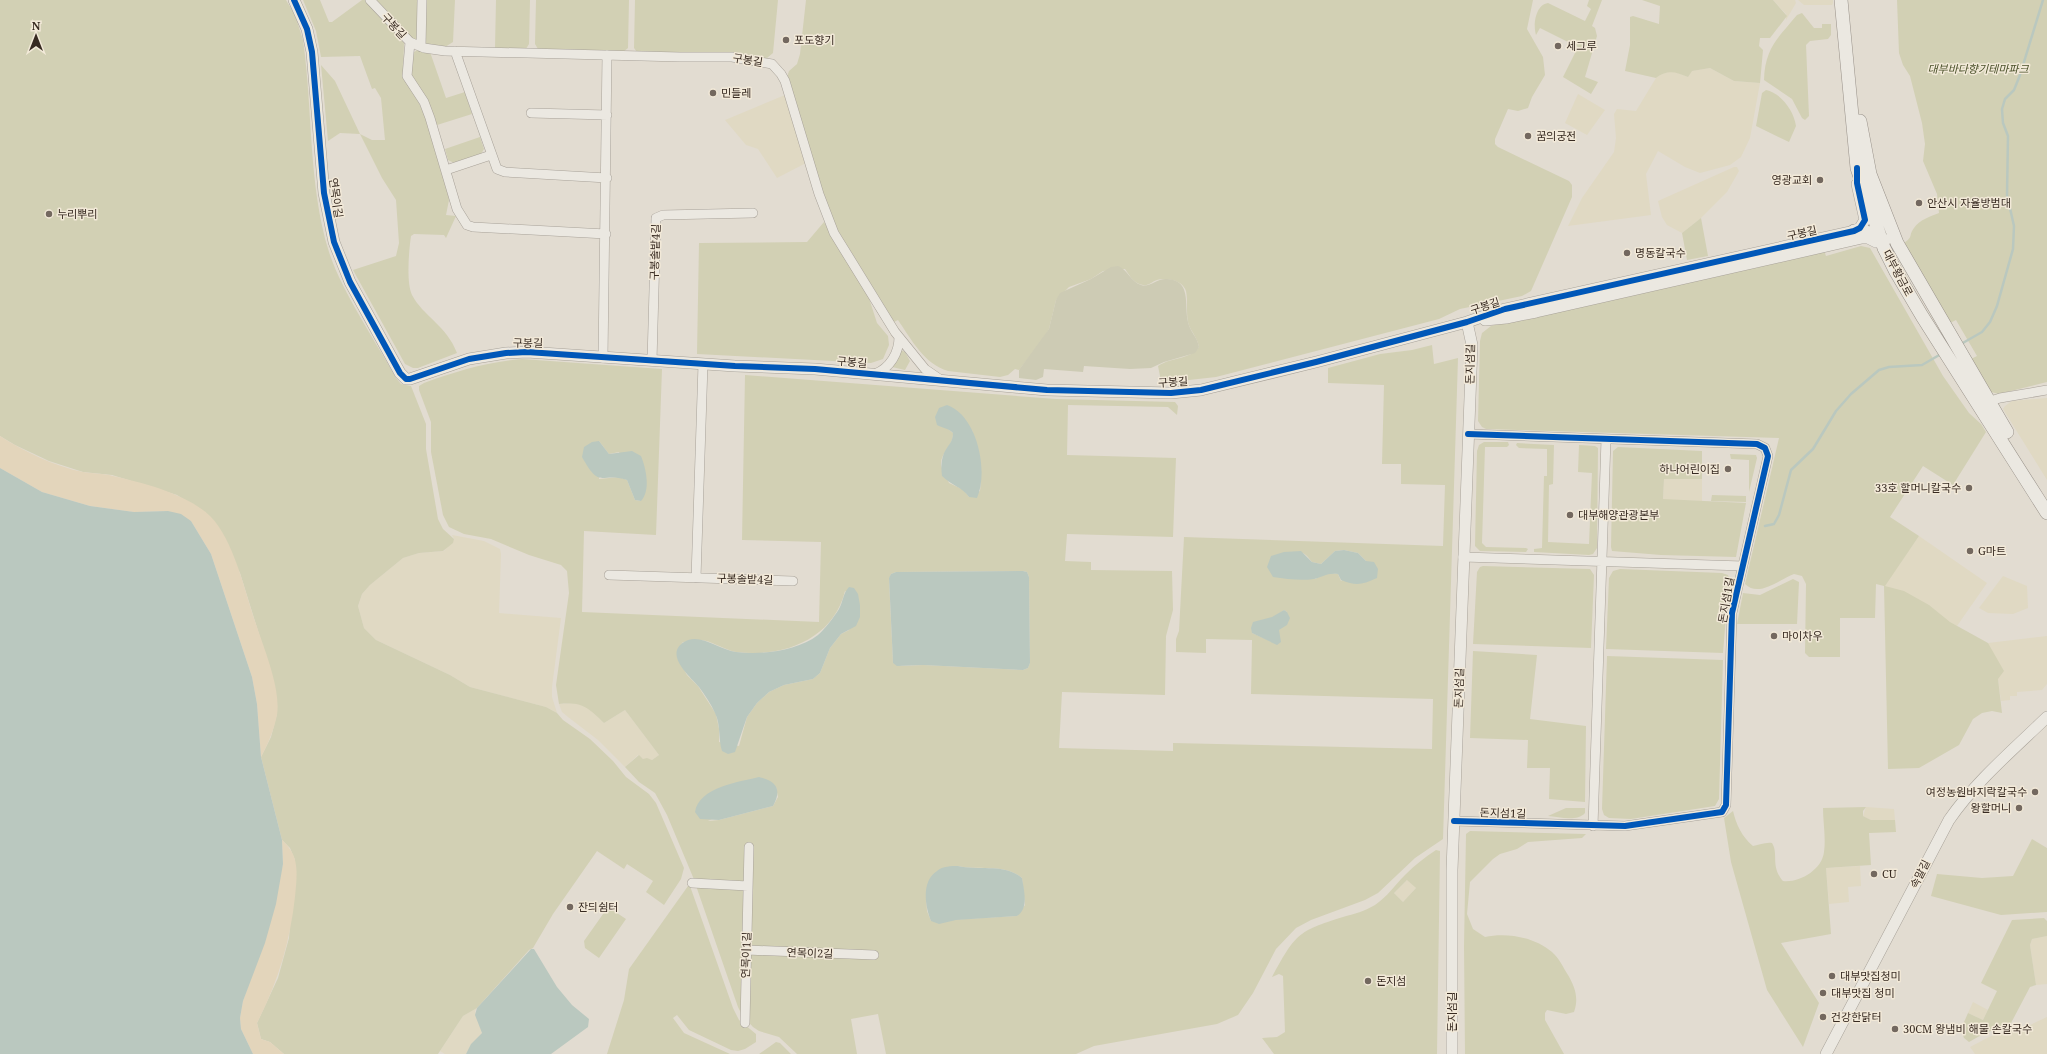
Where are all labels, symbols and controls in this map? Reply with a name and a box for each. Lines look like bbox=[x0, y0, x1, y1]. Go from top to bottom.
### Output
street label: 구봉길 bbox=[379, 9, 410, 42]
north arrow bbox=[16, 16, 56, 56]
text: N bbox=[32, 18, 41, 33]
place label: 포도향기 bbox=[794, 32, 834, 47]
marker: 포도향기 bbox=[781, 35, 791, 45]
place label: 세그루 bbox=[1566, 38, 1596, 53]
marker: 세그루 bbox=[1553, 41, 1563, 51]
street label: 구봉길 bbox=[732, 50, 764, 69]
park label: 대부바다향기테마파크 bbox=[1927, 61, 2029, 76]
place label: 민들레 bbox=[721, 85, 751, 100]
marker: 민들레 bbox=[708, 88, 718, 98]
place label: 꿈의궁전 bbox=[1536, 128, 1576, 143]
marker: 꿈의궁전 bbox=[1523, 131, 1533, 141]
place label: 영광교회 bbox=[1772, 172, 1812, 187]
marker: 영광교회 bbox=[1815, 175, 1825, 185]
street label: 연목이길 bbox=[326, 177, 347, 219]
place label: 안산시 자율방범대 bbox=[1927, 195, 2011, 210]
marker: 안산시 자율방범대 bbox=[1914, 198, 1924, 208]
place label: 누리뿌리 bbox=[57, 206, 97, 221]
marker: 누리뿌리 bbox=[44, 209, 54, 219]
street label: 구봉길 bbox=[1785, 222, 1818, 243]
street label: 구봉솔밭4길 bbox=[646, 223, 663, 281]
place label: 명동칼국수 bbox=[1635, 245, 1686, 260]
street label: 대부황금로 bbox=[1880, 247, 1917, 299]
marker: 명동칼국수 bbox=[1622, 248, 1632, 258]
street label: 구봉길 bbox=[1468, 294, 1502, 317]
street label: 구봉길 bbox=[513, 335, 543, 350]
street label: 돈지섬길 bbox=[1462, 344, 1477, 384]
street label: 구봉길 bbox=[836, 353, 868, 370]
street label: 구봉길 bbox=[1157, 373, 1189, 390]
place label: 하나어린이집 bbox=[1659, 461, 1720, 476]
marker: 하나어린이집 bbox=[1723, 464, 1733, 474]
place label: 33호 할머니칼국수 bbox=[1875, 480, 1961, 495]
marker: 33호 할머니칼국수 bbox=[1964, 483, 1974, 493]
place label: 대부해양관광본부 bbox=[1578, 507, 1659, 522]
marker: 대부해양관광본부 bbox=[1565, 510, 1575, 520]
place label: G마트 bbox=[1978, 543, 2006, 558]
marker: G마트 bbox=[1965, 546, 1975, 556]
street label: 구봉솔밭4길 bbox=[716, 570, 774, 587]
street label: 돈지섬1길 bbox=[1714, 576, 1737, 624]
place label: 마이차우 bbox=[1782, 628, 1822, 643]
marker: 마이차우 bbox=[1769, 631, 1779, 641]
street label: 돈지섬길 bbox=[1450, 667, 1467, 708]
place label: 여정농원바지락칼국수 bbox=[1926, 784, 2027, 799]
marker: 여정농원바지락칼국수 bbox=[2030, 787, 2040, 797]
place label: 왕할머니 bbox=[1971, 800, 2011, 815]
marker: 왕할머니 bbox=[2014, 803, 2024, 813]
street label: 돈지섬1길 bbox=[1479, 804, 1527, 821]
street label: 속말길 bbox=[1906, 857, 1933, 891]
place label: CU bbox=[1882, 866, 1897, 881]
marker: CU bbox=[1869, 869, 1879, 879]
place label: 잔듸쉼터 bbox=[578, 899, 618, 914]
marker: 잔듸쉼터 bbox=[565, 902, 575, 912]
street label: 연목이1길 bbox=[737, 931, 754, 979]
street label: 연목이2길 bbox=[786, 944, 834, 961]
place label: 대부맛집청미 bbox=[1840, 968, 1901, 983]
marker: 대부맛집청미 bbox=[1827, 971, 1837, 981]
place label: 돈지섬 bbox=[1376, 973, 1406, 988]
marker: 돈지섬 bbox=[1363, 976, 1373, 986]
place label: 대부맛집 청미 bbox=[1831, 985, 1895, 1000]
marker: 대부맛집 청미 bbox=[1818, 988, 1828, 998]
street label: 돈지섬길 bbox=[1444, 992, 1459, 1032]
place label: 건강한닭터 bbox=[1831, 1009, 1882, 1024]
marker: 건강한닭터 bbox=[1818, 1012, 1828, 1022]
place label: 30CM 왕냄비 해물 손칼국수 bbox=[1903, 1021, 2032, 1036]
marker: 30CM 왕냄비 해물 손칼국수 bbox=[1890, 1024, 1900, 1034]

